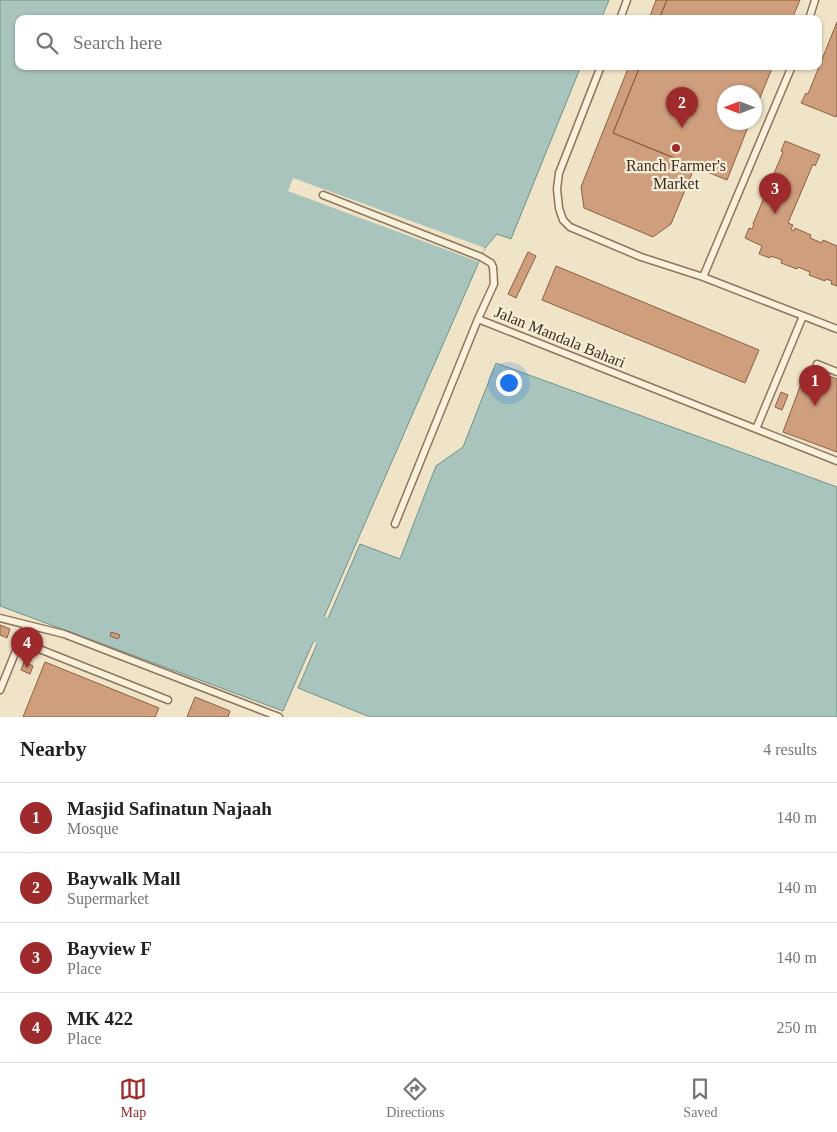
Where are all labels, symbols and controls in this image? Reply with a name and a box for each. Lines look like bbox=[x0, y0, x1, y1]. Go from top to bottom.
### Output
search box bbox=[15, 15, 822, 70]
icon: search bbox=[33, 29, 61, 57]
text: Search here bbox=[73, 32, 162, 53]
north arrow bbox=[717, 85, 762, 130]
pin: 2 bbox=[666, 87, 698, 128]
marker: Ranch Farmer's Market bbox=[670, 142, 682, 154]
place label: Ranch Farmer's Market bbox=[626, 157, 726, 192]
pin: 3 bbox=[759, 173, 791, 214]
street label: Jalan Mandala Bahari bbox=[492, 303, 628, 371]
pin: 1 bbox=[799, 365, 831, 406]
your location bbox=[496, 370, 522, 396]
pin: 4 bbox=[11, 627, 43, 668]
text: Nearby bbox=[20, 737, 87, 761]
text: 4 results bbox=[763, 741, 817, 758]
text: Masjid Safinatun Najaah bbox=[67, 798, 272, 819]
text: 1 bbox=[32, 809, 40, 826]
text: 140 m bbox=[777, 809, 817, 826]
text: Mosque bbox=[67, 820, 119, 837]
text: Baywalk Mall bbox=[67, 868, 180, 889]
text: 2 bbox=[32, 879, 40, 896]
text: 140 m bbox=[777, 879, 817, 896]
text: Supermarket bbox=[67, 890, 149, 907]
text: Bayview F bbox=[67, 938, 152, 959]
text: 3 bbox=[32, 949, 40, 966]
text: 140 m bbox=[777, 949, 817, 966]
text: Place bbox=[67, 960, 102, 977]
text: MK 422 bbox=[67, 1008, 133, 1029]
text: 4 bbox=[32, 1019, 40, 1036]
text: 250 m bbox=[777, 1019, 817, 1036]
text: Place bbox=[67, 1030, 102, 1047]
tab: Map bbox=[119, 1075, 147, 1121]
tab: Directions bbox=[386, 1075, 445, 1121]
tab: Saved bbox=[683, 1075, 718, 1121]

